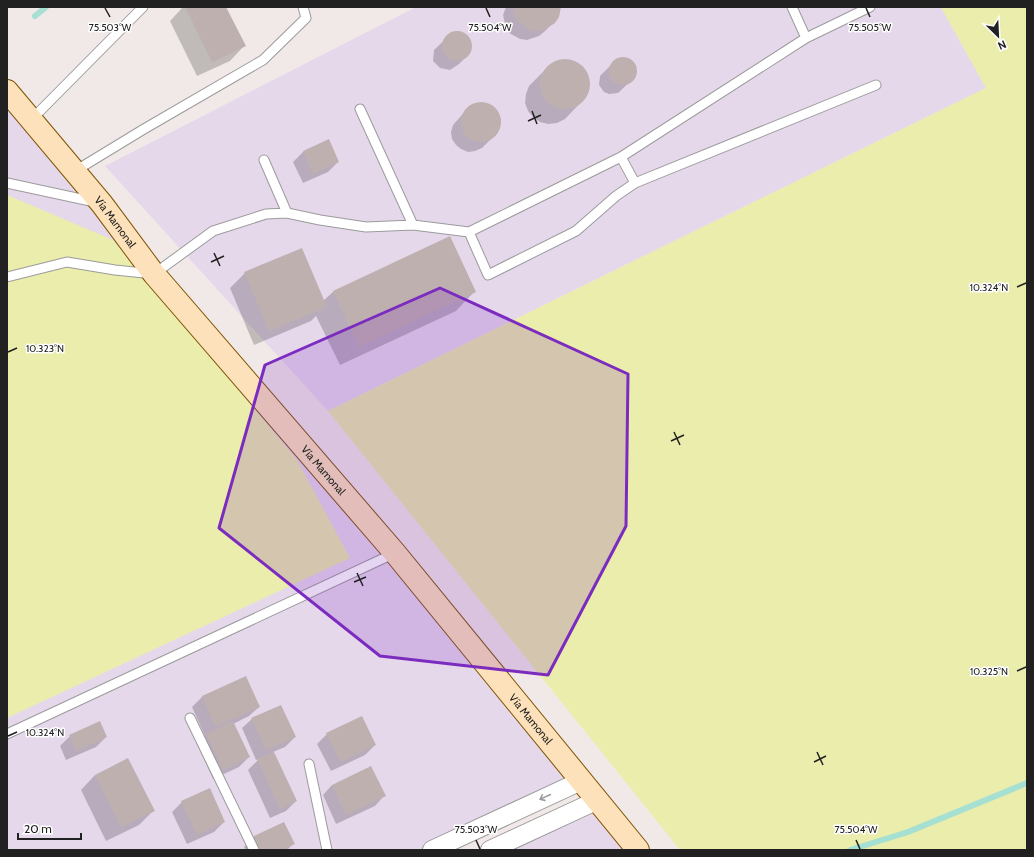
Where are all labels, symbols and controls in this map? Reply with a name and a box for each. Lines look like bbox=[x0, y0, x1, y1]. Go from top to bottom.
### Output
north arrow bbox=[978, 16, 1018, 56]
text: 75.503°W bbox=[89, 21, 132, 34]
text: 75.504°W bbox=[469, 21, 512, 34]
text: 75.505°W bbox=[849, 21, 892, 34]
text: N bbox=[996, 37, 1008, 53]
street label: Vía Mamonal bbox=[91, 193, 139, 251]
text: 10.324°N bbox=[970, 281, 1008, 294]
text: 10.323°N bbox=[26, 342, 64, 355]
street label: Vía Mamonal bbox=[298, 442, 349, 498]
text: 10.325°N bbox=[970, 665, 1008, 678]
street label: Vía Mamonal bbox=[506, 691, 556, 747]
text: 10.324°N bbox=[26, 726, 64, 739]
one-way arrow bbox=[540, 794, 552, 801]
scale bar bbox=[18, 815, 81, 841]
text: 20 m bbox=[24, 821, 52, 836]
text: 75.503°W bbox=[455, 823, 498, 836]
text: 75.504°W bbox=[835, 823, 878, 836]

